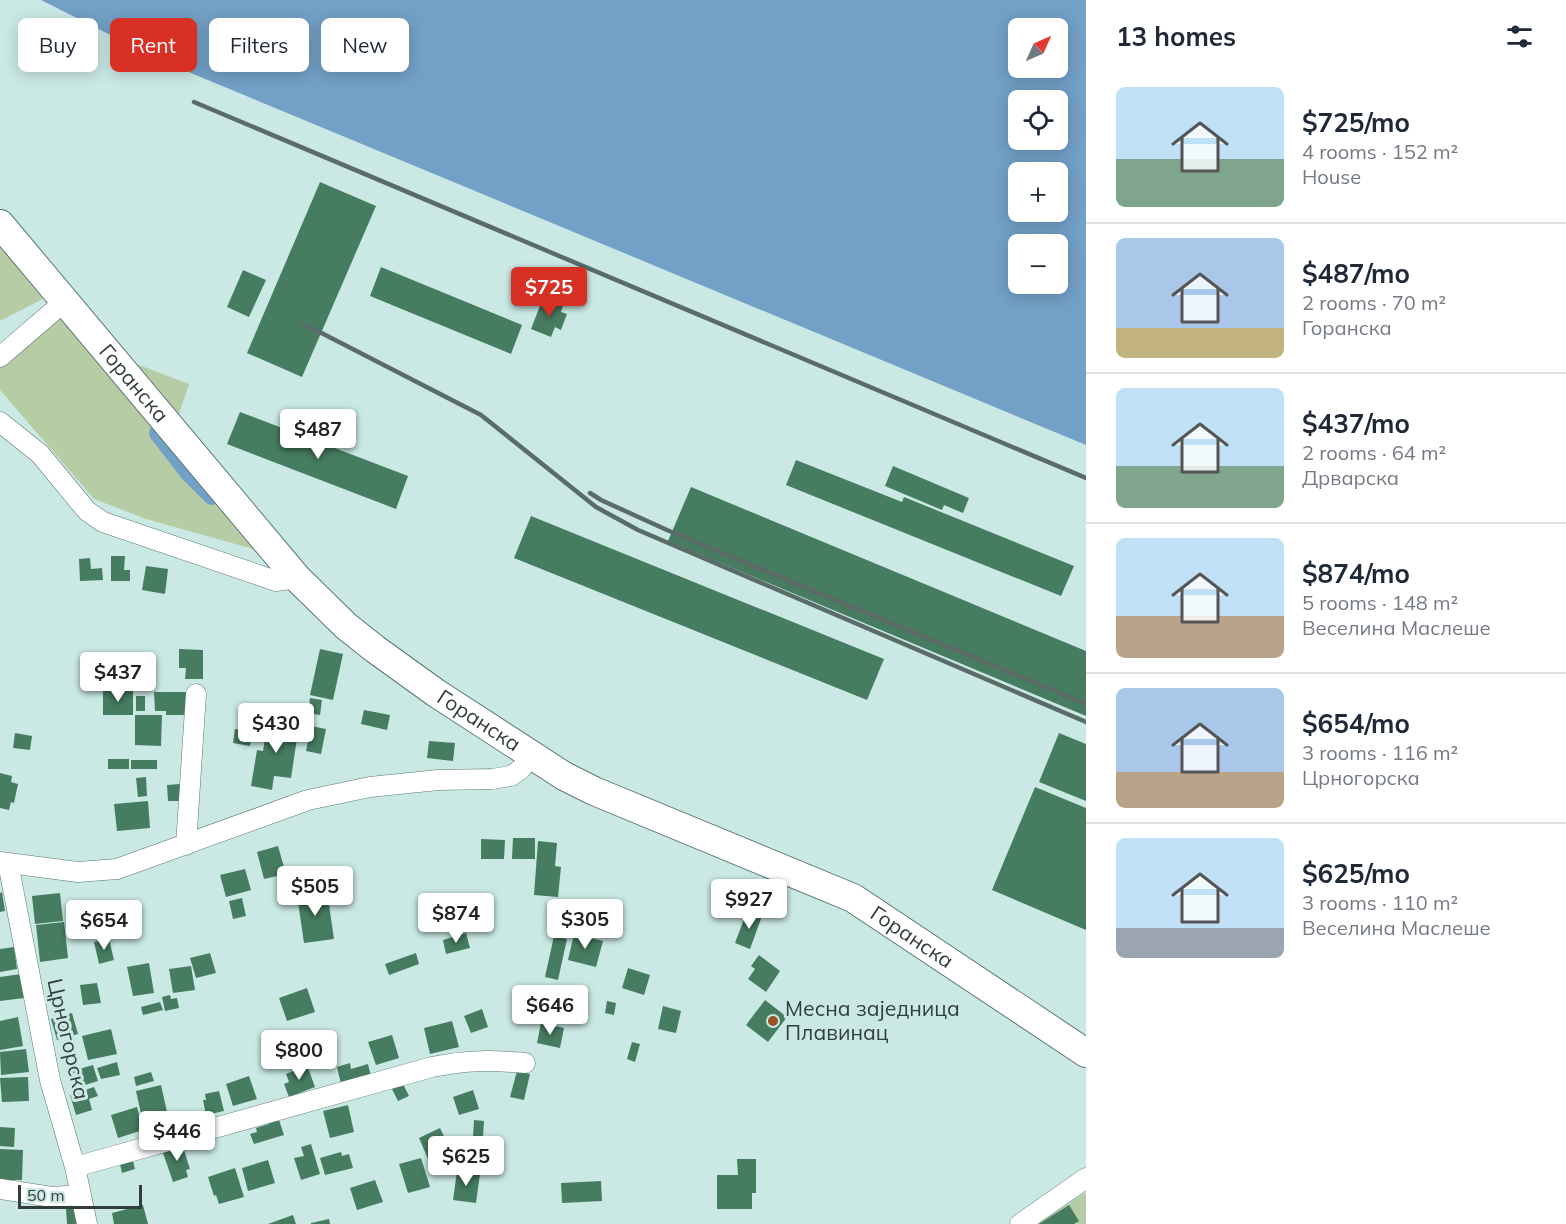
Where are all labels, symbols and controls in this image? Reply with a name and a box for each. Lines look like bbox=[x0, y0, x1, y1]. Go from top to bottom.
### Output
chip: Buy bbox=[18, 18, 98, 72]
chip: Rent bbox=[110, 18, 197, 72]
chip: Filters bbox=[209, 18, 309, 72]
chip: New bbox=[321, 18, 409, 72]
north arrow bbox=[1008, 18, 1068, 78]
map controls bbox=[1008, 18, 1068, 294]
text: 13 homes bbox=[1116, 20, 1236, 53]
icon: filters bbox=[1503, 20, 1536, 53]
button: locate bbox=[1008, 90, 1068, 150]
text: $725/mo bbox=[1302, 106, 1410, 139]
icon: home bbox=[1164, 111, 1236, 183]
text: 4 rooms · 152 m² bbox=[1302, 139, 1458, 164]
button: + bbox=[1008, 162, 1068, 222]
text: House bbox=[1302, 164, 1361, 189]
button: − bbox=[1008, 234, 1068, 294]
text: $487/mo bbox=[1302, 257, 1410, 290]
icon: home bbox=[1164, 262, 1236, 334]
pin: $725 bbox=[513, 267, 585, 318]
text: $725 bbox=[525, 274, 573, 299]
text: 2 rooms · 70 m² bbox=[1302, 290, 1446, 315]
text: Горанска bbox=[1302, 315, 1392, 340]
street label: Горанска bbox=[94, 338, 175, 427]
text: $437/mo bbox=[1302, 407, 1410, 440]
pin: $487 bbox=[282, 409, 354, 460]
icon: home bbox=[1164, 412, 1236, 484]
text: $487 bbox=[294, 416, 342, 441]
text: 2 rooms · 64 m² bbox=[1302, 440, 1446, 465]
text: Дрварска bbox=[1302, 465, 1399, 490]
text: $874/mo bbox=[1302, 557, 1410, 590]
icon: home bbox=[1164, 562, 1236, 634]
text: 5 rooms · 148 m² bbox=[1302, 590, 1458, 615]
text: Веселина Маслеше bbox=[1302, 615, 1491, 640]
pin: $437 bbox=[82, 652, 154, 703]
text: $437 bbox=[94, 659, 142, 684]
street label: Горанска bbox=[433, 683, 526, 757]
pin: $430 bbox=[240, 703, 312, 754]
text: $654/mo bbox=[1302, 707, 1410, 740]
text: $430 bbox=[252, 710, 300, 735]
icon: home bbox=[1164, 712, 1236, 784]
text: 3 rooms · 116 m² bbox=[1302, 740, 1458, 765]
text: Црногорска bbox=[1302, 765, 1420, 790]
text: $625/mo bbox=[1302, 857, 1410, 890]
icon: home bbox=[1164, 862, 1236, 934]
pin: $505 bbox=[279, 866, 351, 917]
text: $505 bbox=[291, 873, 339, 898]
pin: $927 bbox=[713, 879, 785, 930]
text: $927 bbox=[725, 886, 773, 911]
text: 3 rooms · 110 m² bbox=[1302, 890, 1458, 915]
pin: $874 bbox=[420, 893, 492, 944]
pin: $305 bbox=[549, 899, 621, 950]
street label: Горанска bbox=[866, 899, 959, 973]
pin: $654 bbox=[68, 900, 140, 951]
text: $874 bbox=[432, 900, 480, 925]
text: $305 bbox=[561, 906, 609, 931]
text: $654 bbox=[80, 907, 128, 932]
text: Веселина Маслеше bbox=[1302, 915, 1491, 940]
street label: Црногорска bbox=[42, 976, 96, 1102]
pin: $646 bbox=[514, 985, 586, 1036]
text: $646 bbox=[526, 992, 574, 1017]
place label: Месна заједница Плавинац bbox=[785, 995, 960, 1045]
marker: Месна заједница Плавинац bbox=[766, 1014, 780, 1028]
pin: $800 bbox=[263, 1030, 335, 1081]
text: $800 bbox=[275, 1037, 323, 1062]
pin: $446 bbox=[141, 1111, 213, 1162]
text: $446 bbox=[153, 1118, 201, 1143]
pin: $625 bbox=[430, 1136, 502, 1187]
text: $625 bbox=[442, 1143, 490, 1168]
scale bar bbox=[18, 1182, 142, 1210]
text: 50 m bbox=[27, 1185, 64, 1205]

